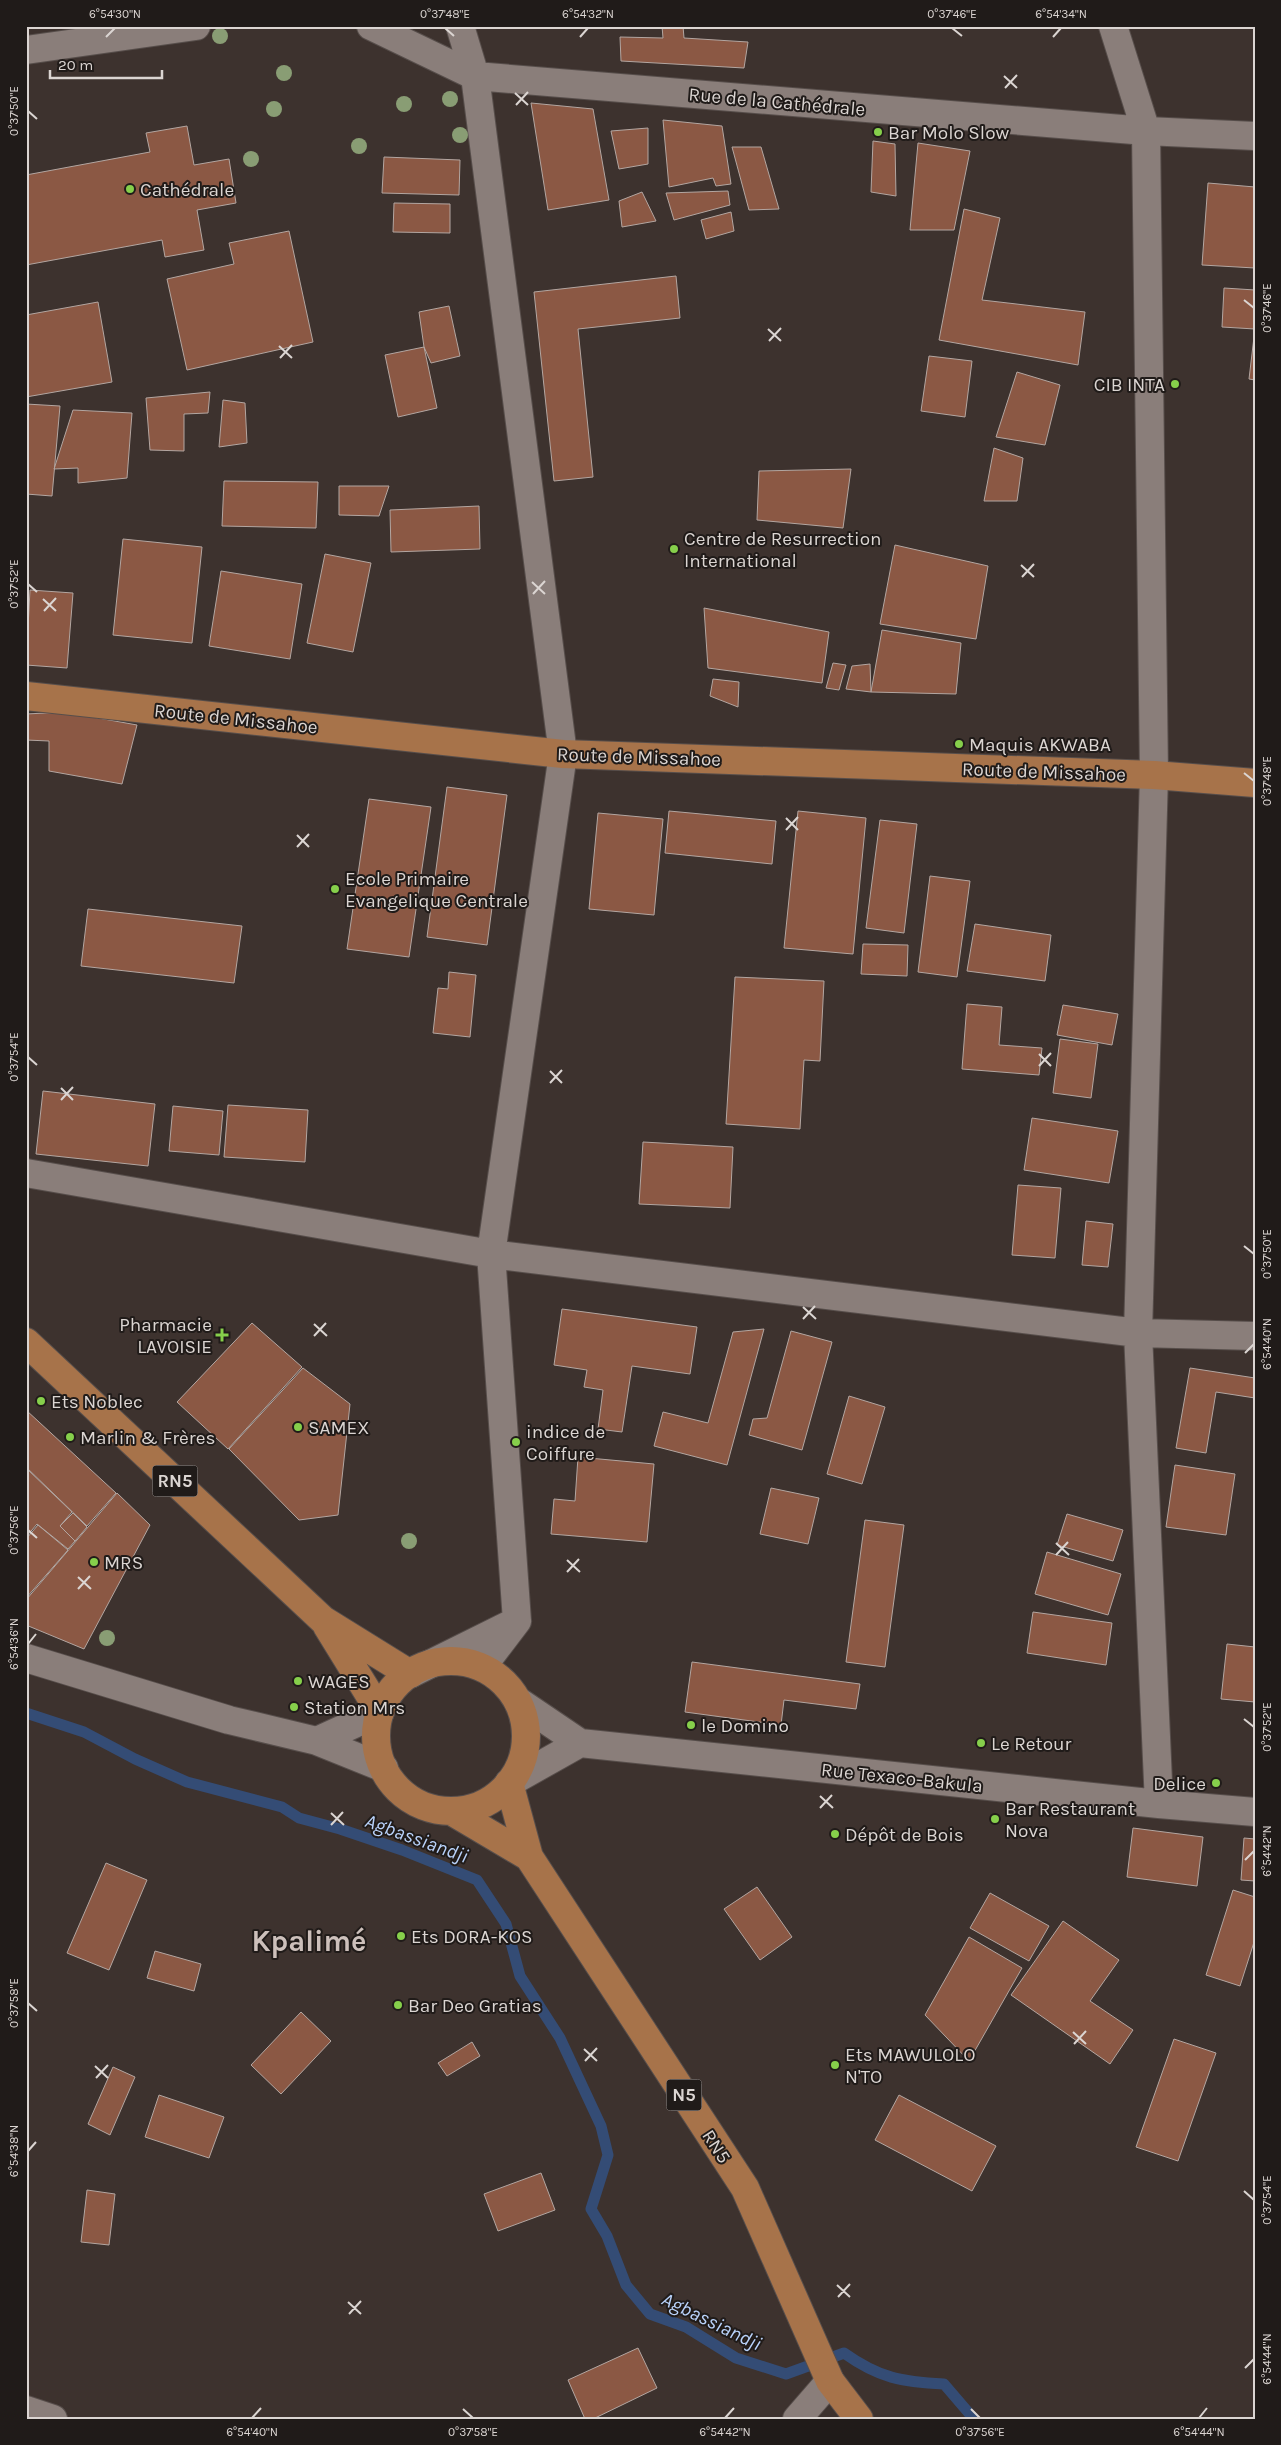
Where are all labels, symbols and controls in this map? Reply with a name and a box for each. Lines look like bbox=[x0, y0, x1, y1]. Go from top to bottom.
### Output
text: 6°54'30"N bbox=[89, 7, 141, 21]
text: 0°37'48"E bbox=[420, 7, 470, 21]
text: 6°54'32"N bbox=[562, 7, 614, 21]
text: 0°37'46"E bbox=[927, 7, 977, 21]
text: 6°54'34"N bbox=[1035, 7, 1087, 21]
scale bar bbox=[50, 48, 162, 80]
text: 20 m bbox=[58, 56, 93, 74]
street label: Rue de la Cathédrale bbox=[688, 83, 866, 121]
text: 0°37'50"E bbox=[7, 86, 21, 136]
place label: Bar Molo Slow bbox=[888, 122, 1010, 144]
marker: Bar Molo Slow bbox=[872, 126, 884, 138]
place label: Cathédrale bbox=[140, 179, 234, 201]
marker: Cathédrale bbox=[124, 183, 136, 195]
text: 0°37'46"E bbox=[1260, 283, 1274, 333]
place label: CIB INTA bbox=[1094, 374, 1165, 396]
marker: CIB INTA bbox=[1169, 378, 1181, 390]
place label: Centre de Resurrection International bbox=[684, 528, 882, 572]
marker: Centre de Resurrection International bbox=[668, 543, 680, 555]
text: 0°37'52"E bbox=[7, 559, 21, 609]
street label: Route de Missahoe bbox=[153, 699, 319, 739]
place label: Maquis AKWABA bbox=[969, 734, 1111, 756]
marker: Maquis AKWABA bbox=[953, 738, 965, 750]
street label: Route de Missahoe bbox=[556, 743, 721, 771]
text: 0°37'48"E bbox=[1260, 756, 1274, 806]
street label: Route de Missahoe bbox=[961, 758, 1126, 786]
place label: Ecole Primaire Evangelique Centrale bbox=[345, 868, 528, 912]
marker: Ecole Primaire Evangelique Centrale bbox=[329, 883, 341, 895]
text: 0°37'54"E bbox=[7, 1032, 21, 1082]
text: 0°37'50"E bbox=[1260, 1229, 1274, 1279]
place label: Pharmacie LAVOISIE bbox=[119, 1314, 212, 1358]
text: 6°54'40"N bbox=[1260, 1318, 1274, 1370]
marker: Pharmacie LAVOISIE bbox=[216, 1329, 228, 1341]
place label: Ets Noblec bbox=[51, 1391, 143, 1413]
marker: Ets Noblec bbox=[35, 1395, 47, 1407]
place label: SAMEX bbox=[308, 1417, 369, 1439]
marker: SAMEX bbox=[292, 1421, 304, 1433]
place label: indice de Coiffure bbox=[526, 1421, 605, 1465]
place label: Marlin & Frères bbox=[80, 1427, 215, 1449]
marker: Marlin & Frères bbox=[64, 1431, 76, 1443]
marker: indice de Coiffure bbox=[510, 1436, 522, 1448]
road number: RN5 bbox=[152, 1465, 198, 1496]
text: 0°37'56"E bbox=[7, 1505, 21, 1555]
place label: MRS bbox=[104, 1552, 143, 1574]
marker: MRS bbox=[88, 1556, 100, 1568]
text: 6°54'36"N bbox=[7, 1618, 21, 1670]
place label: WAGES bbox=[308, 1671, 370, 1693]
marker: WAGES bbox=[292, 1675, 304, 1687]
place label: Station Mrs bbox=[304, 1697, 405, 1719]
marker: Station Mrs bbox=[288, 1701, 300, 1713]
text: 0°37'52"E bbox=[1260, 1702, 1274, 1752]
place label: le Domino bbox=[701, 1715, 789, 1737]
marker: le Domino bbox=[685, 1719, 697, 1731]
place label: Le Retour bbox=[991, 1733, 1072, 1755]
marker: Le Retour bbox=[975, 1737, 987, 1749]
street label: Rue Texaco-Bakula bbox=[820, 1759, 984, 1797]
place label: Delice bbox=[1153, 1773, 1206, 1795]
marker: Delice bbox=[1210, 1777, 1222, 1789]
place label: Bar Restaurant Nova bbox=[1005, 1798, 1135, 1842]
water label: Agbassiandji bbox=[362, 1809, 472, 1868]
marker: Bar Restaurant Nova bbox=[989, 1813, 1001, 1825]
place label: Dépôt de Bois bbox=[845, 1824, 964, 1846]
text: 6°54'42"N bbox=[1260, 1825, 1274, 1877]
marker: Dépôt de Bois bbox=[829, 1828, 841, 1840]
district label: Kpalimé bbox=[252, 1924, 366, 1958]
place label: Ets DORA-KOS bbox=[411, 1926, 533, 1948]
marker: Ets DORA-KOS bbox=[395, 1930, 407, 1942]
text: 0°37'58"E bbox=[7, 1978, 21, 2028]
place label: Bar Deo Gratias bbox=[408, 1995, 542, 2017]
marker: Bar Deo Gratias bbox=[392, 1999, 404, 2011]
place label: Ets MAWULOLO N'TO bbox=[845, 2044, 975, 2088]
marker: Ets MAWULOLO N'TO bbox=[829, 2059, 841, 2071]
road number: N5 bbox=[666, 2080, 702, 2110]
text: 6°54'38"N bbox=[7, 2125, 21, 2177]
street label: RN5 bbox=[697, 2126, 735, 2167]
text: 0°37'54"E bbox=[1260, 2175, 1274, 2225]
water label: Agbassiandji bbox=[658, 2287, 765, 2355]
text: 6°54'44"N bbox=[1260, 2333, 1274, 2385]
text: 6°54'40"N bbox=[226, 2425, 278, 2439]
text: 0°37'58"E bbox=[448, 2425, 498, 2439]
text: 6°54'42"N bbox=[699, 2425, 751, 2439]
text: 0°37'56"E bbox=[955, 2425, 1005, 2439]
text: 6°54'44"N bbox=[1173, 2425, 1225, 2439]

